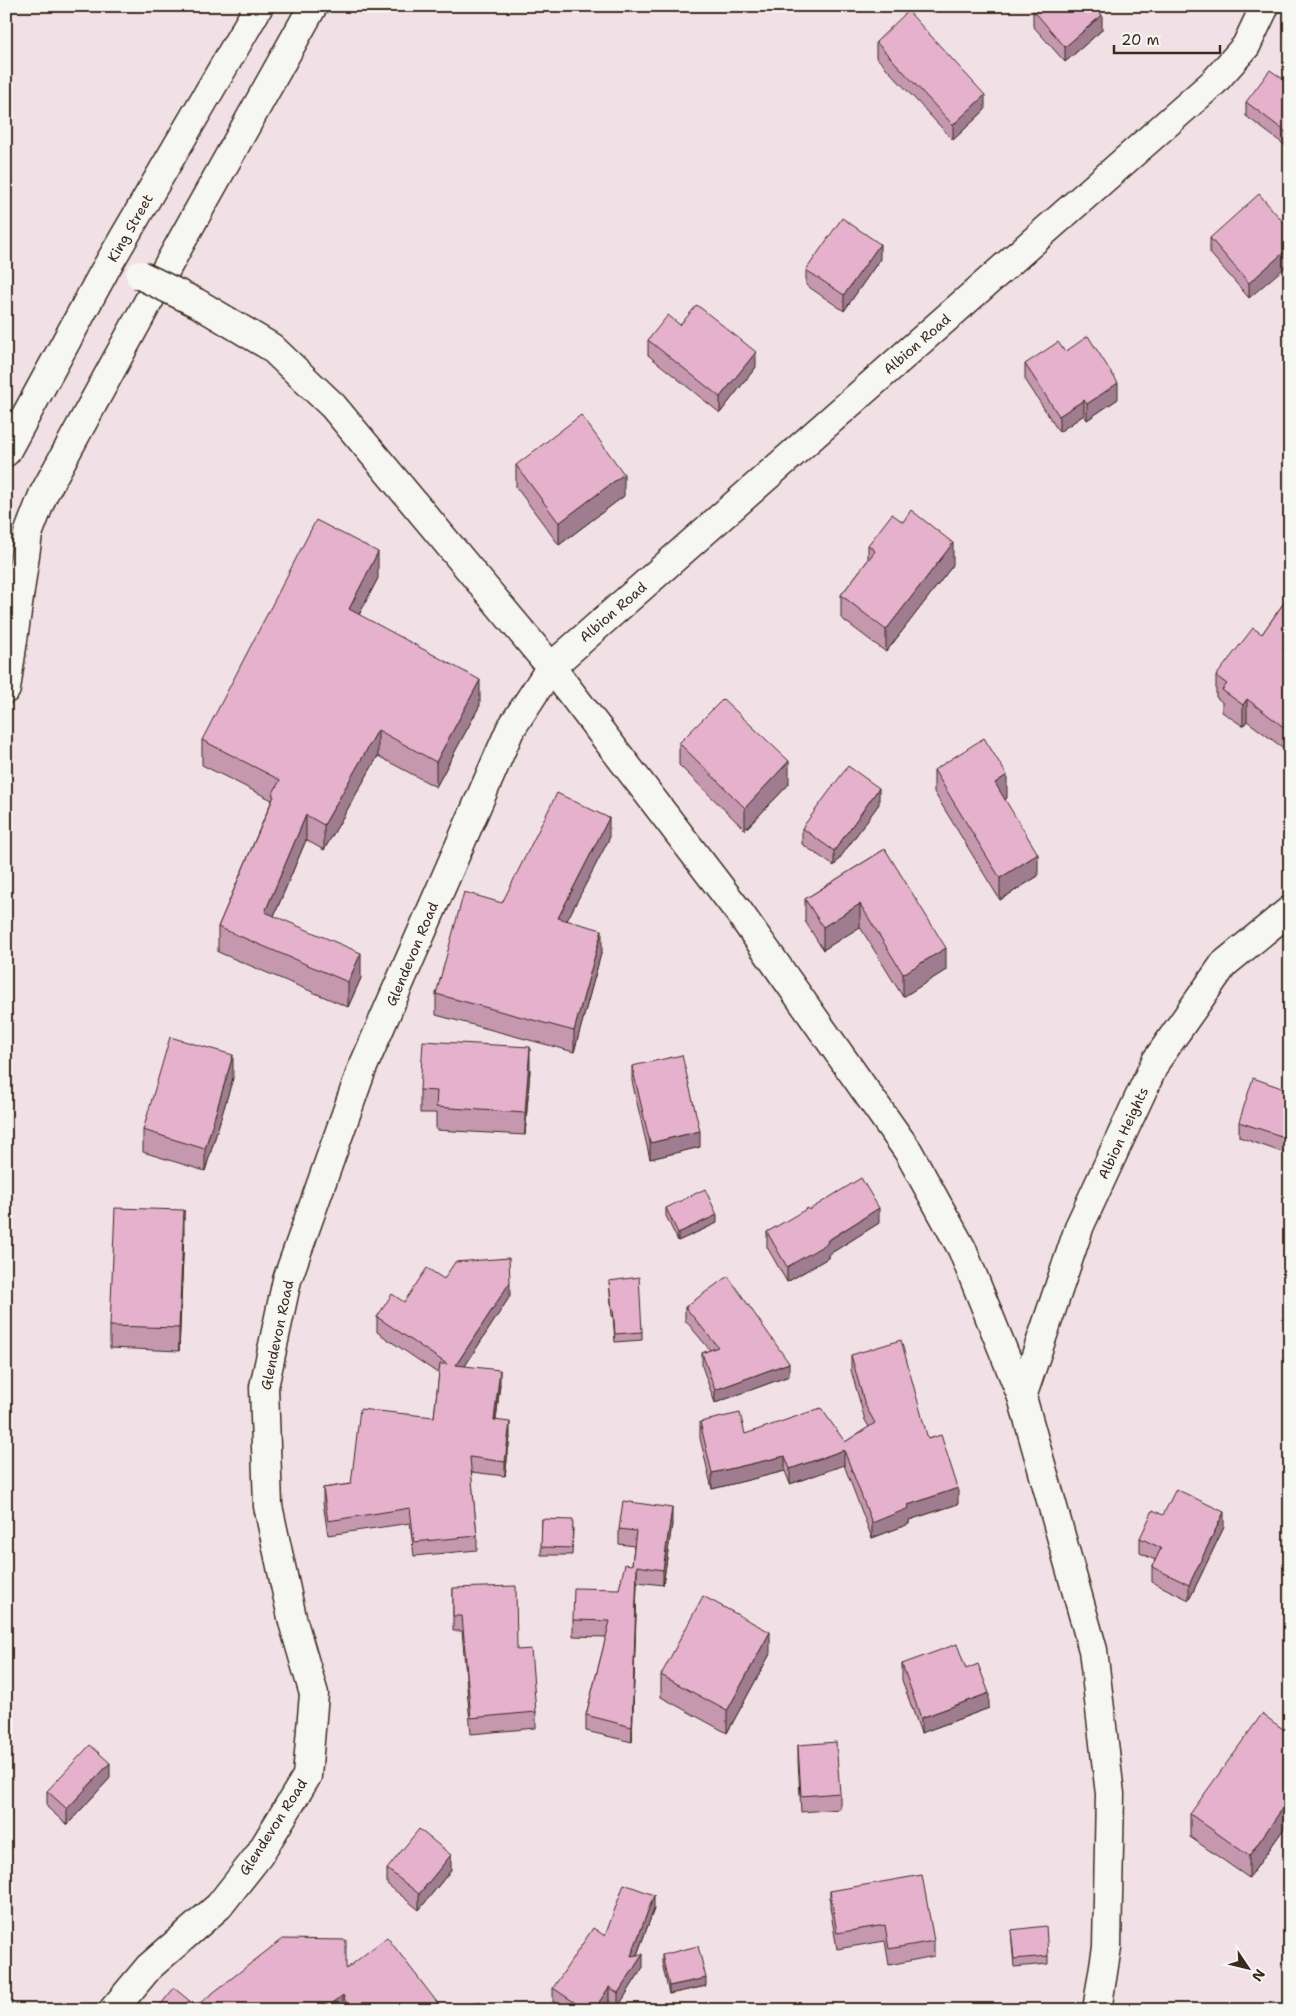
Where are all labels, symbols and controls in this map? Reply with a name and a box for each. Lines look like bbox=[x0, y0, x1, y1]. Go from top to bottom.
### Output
scale bar bbox=[1114, 22, 1220, 54]
text: 20 m bbox=[1121, 30, 1160, 50]
street label: King Street bbox=[103, 191, 157, 265]
street label: Albion Road bbox=[880, 310, 954, 378]
street label: Albion Road bbox=[576, 578, 650, 646]
street label: Glendevon Road bbox=[382, 899, 442, 1009]
street label: Albion Heights bbox=[1094, 1084, 1152, 1182]
street label: Glendevon Road bbox=[257, 1278, 297, 1392]
street label: Glendevon Road bbox=[235, 1775, 311, 1879]
north arrow bbox=[1224, 1944, 1274, 1994]
text: N bbox=[1248, 1966, 1269, 1985]

